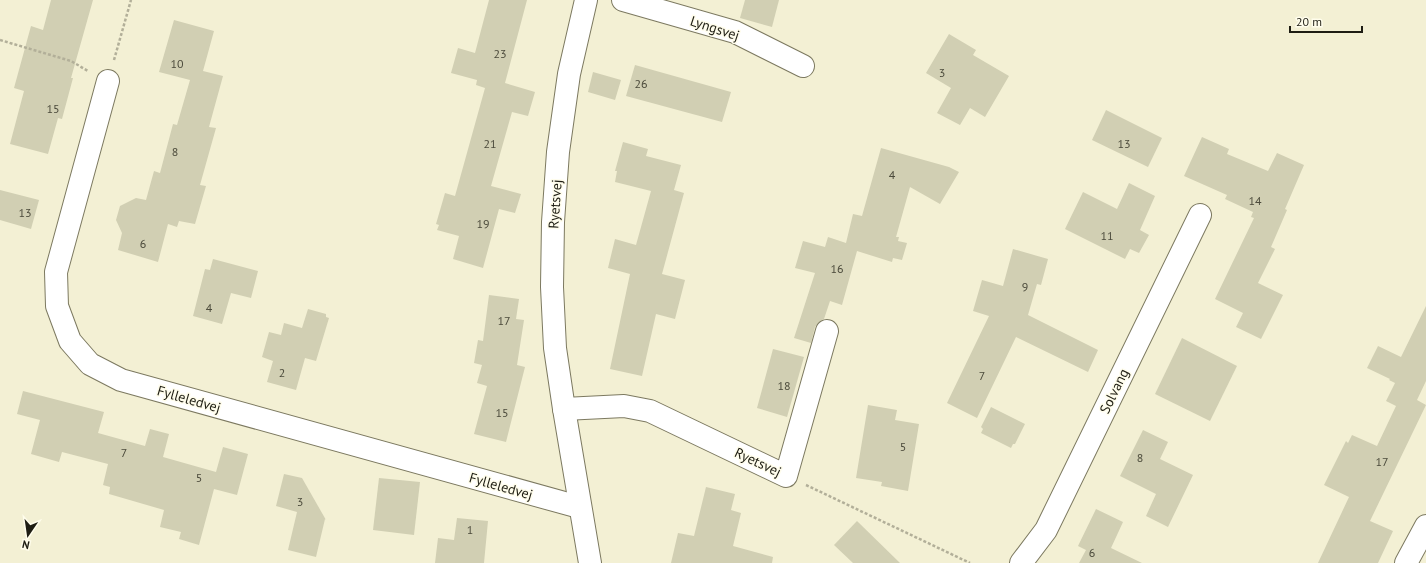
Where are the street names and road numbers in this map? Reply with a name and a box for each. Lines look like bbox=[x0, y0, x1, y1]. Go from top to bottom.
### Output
street label: Lyngsvej bbox=[688, 12, 742, 44]
street label: Ryetsvej bbox=[544, 179, 566, 229]
street label: Solvang bbox=[1095, 366, 1133, 416]
street label: Fylleledvej bbox=[155, 381, 223, 417]
street label: Ryetsvej bbox=[732, 443, 784, 481]
street label: Fylleledvej bbox=[467, 468, 535, 504]

